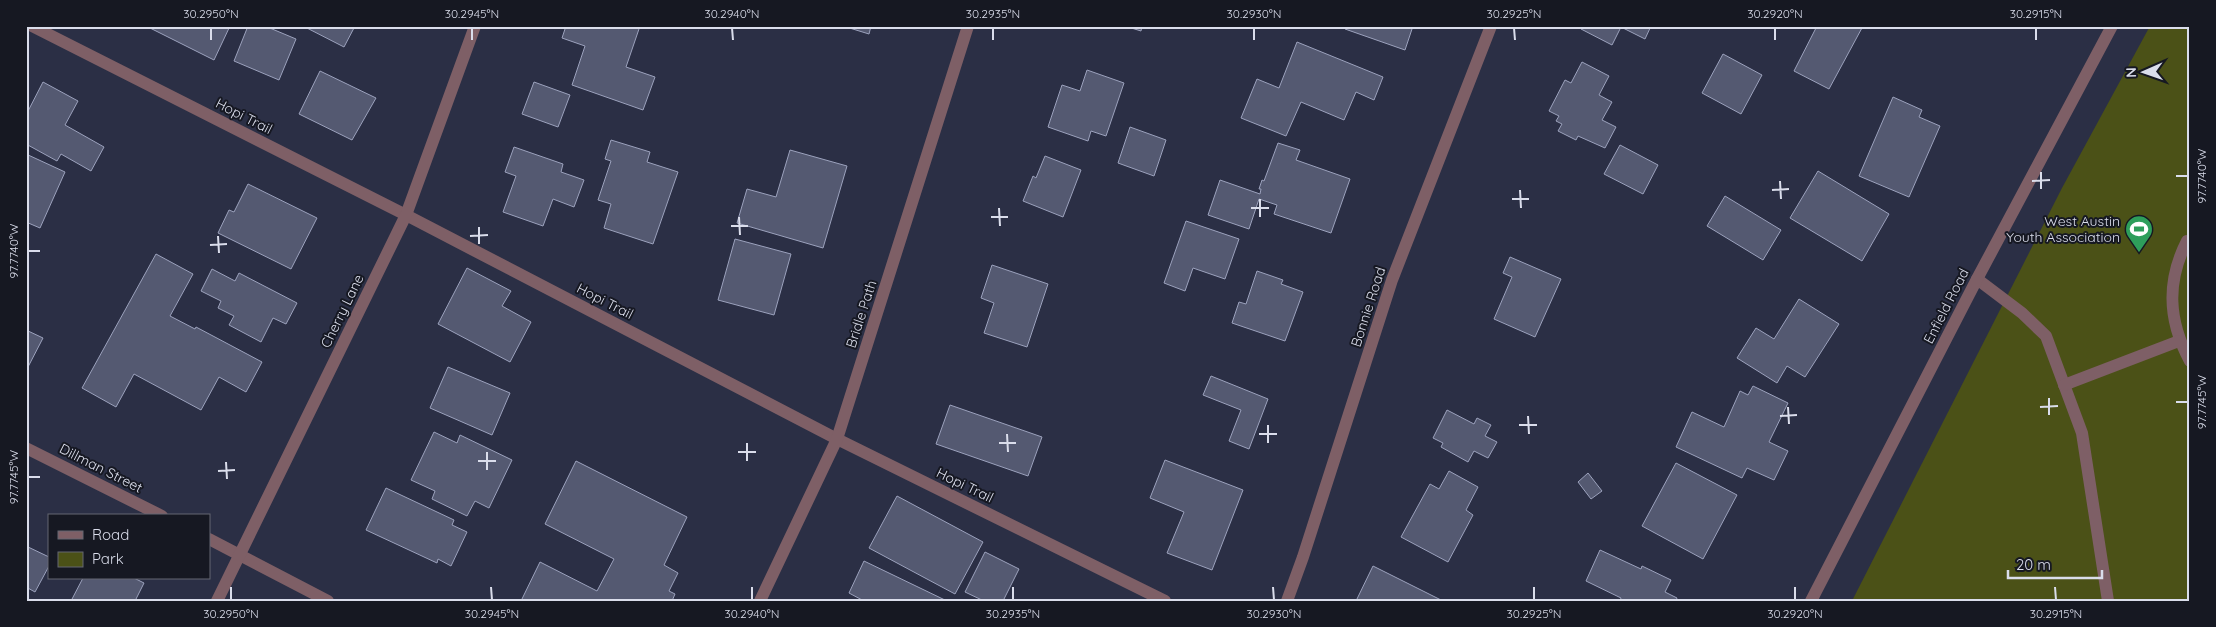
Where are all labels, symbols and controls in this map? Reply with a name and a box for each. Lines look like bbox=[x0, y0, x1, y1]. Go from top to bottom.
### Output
text: 30.2950°N bbox=[183, 6, 239, 21]
text: 30.2945°N bbox=[445, 6, 499, 21]
text: 30.2940°N bbox=[704, 6, 760, 21]
text: 30.2935°N bbox=[966, 6, 1020, 21]
text: 30.2930°N bbox=[1226, 6, 1282, 21]
text: 30.2925°N bbox=[1487, 6, 1541, 21]
text: 30.2920°N bbox=[1747, 6, 1803, 21]
text: 30.2915°N bbox=[2010, 6, 2062, 21]
north arrow bbox=[2118, 48, 2168, 98]
text: N bbox=[2122, 67, 2140, 78]
street label: Hopi Trail bbox=[213, 94, 275, 138]
text: 97.7740°W bbox=[2194, 148, 2209, 203]
place label: West Austin Youth Association bbox=[2006, 212, 2120, 246]
sports icon: West Austin Youth Association bbox=[2124, 214, 2154, 253]
text: 97.7740°W bbox=[6, 223, 21, 278]
street label: Bonnie Road bbox=[1347, 265, 1389, 349]
street label: Enfield Road bbox=[1919, 265, 1973, 347]
street label: Cherry Lane bbox=[316, 271, 368, 351]
street label: Bridle Path bbox=[842, 278, 880, 350]
street label: Hopi Trail bbox=[574, 279, 636, 323]
text: 97.7745°W bbox=[2194, 374, 2209, 429]
street label: Dillman Street bbox=[56, 439, 146, 497]
text: 97.7745°W bbox=[6, 449, 21, 504]
street label: Hopi Trail bbox=[933, 463, 997, 507]
legend bbox=[48, 514, 210, 580]
text: Road bbox=[92, 525, 129, 544]
scale bar bbox=[2008, 547, 2102, 579]
text: Park bbox=[92, 549, 124, 568]
text: 20 m bbox=[2016, 555, 2051, 574]
text: 30.2950°N bbox=[203, 606, 259, 621]
text: 30.2945°N bbox=[465, 606, 519, 621]
text: 30.2940°N bbox=[724, 606, 780, 621]
text: 30.2935°N bbox=[986, 606, 1040, 621]
text: 30.2930°N bbox=[1246, 606, 1302, 621]
text: 30.2925°N bbox=[1507, 606, 1561, 621]
text: 30.2920°N bbox=[1767, 606, 1823, 621]
text: 30.2915°N bbox=[2030, 606, 2082, 621]

